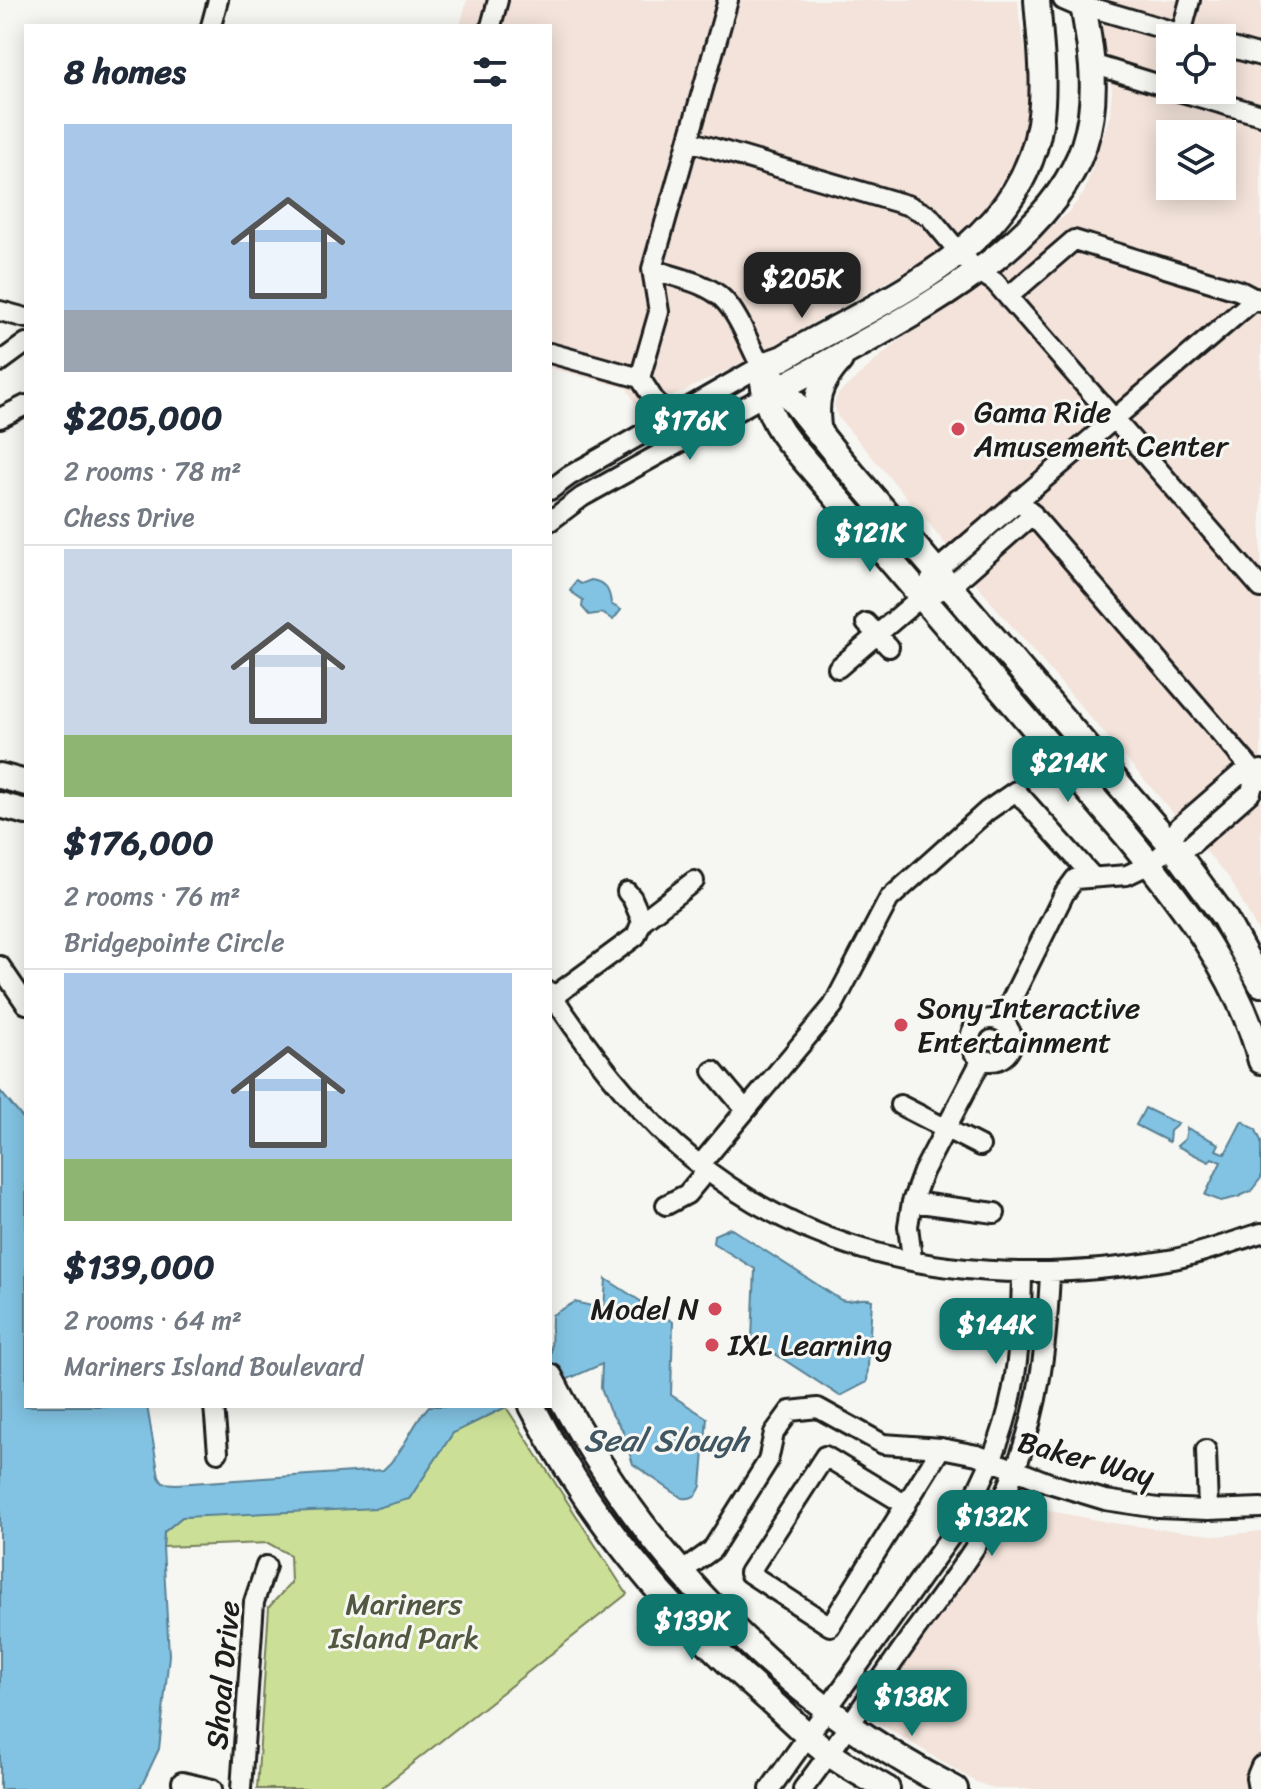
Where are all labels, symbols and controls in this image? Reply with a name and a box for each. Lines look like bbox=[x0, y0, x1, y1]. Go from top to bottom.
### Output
map controls bbox=[1156, 24, 1236, 200]
button: locate bbox=[1156, 24, 1236, 104]
text: 8 homes bbox=[64, 42, 186, 102]
icon: filters bbox=[468, 50, 512, 94]
button: layers bbox=[1156, 120, 1236, 200]
icon: home bbox=[216, 176, 360, 320]
pin: $205K bbox=[746, 252, 858, 320]
text: $205K bbox=[762, 255, 842, 301]
place label: Gama Ride Amusement Center bbox=[973, 385, 1230, 473]
text: $205,000 bbox=[64, 388, 222, 448]
pin: $176K bbox=[634, 394, 746, 462]
text: $176K bbox=[653, 397, 727, 443]
marker: Gama Ride Amusement Center bbox=[949, 420, 967, 438]
text: 2 rooms · 78 m² bbox=[64, 448, 241, 494]
text: Chess Drive bbox=[64, 494, 195, 540]
pin: $121K bbox=[814, 506, 926, 574]
text: $121K bbox=[835, 509, 905, 555]
icon: home bbox=[216, 601, 360, 745]
pin: $214K bbox=[1012, 736, 1124, 804]
text: $214K bbox=[1030, 739, 1106, 785]
text: $176,000 bbox=[64, 813, 214, 873]
text: 2 rooms · 76 m² bbox=[64, 873, 241, 919]
text: Bridgepointe Circle bbox=[64, 919, 285, 965]
place label: Sony Interactive Entertainment bbox=[917, 981, 1140, 1069]
marker: Sony Interactive Entertainment bbox=[892, 1016, 910, 1034]
icon: home bbox=[216, 1025, 360, 1169]
text: $139,000 bbox=[64, 1237, 215, 1297]
place label: Model N bbox=[591, 1282, 699, 1336]
text: 2 rooms · 64 m² bbox=[64, 1297, 242, 1343]
pin: $144K bbox=[940, 1298, 1052, 1366]
marker: Model N bbox=[706, 1300, 724, 1318]
text: $144K bbox=[958, 1301, 1034, 1347]
place label: IXL Learning bbox=[727, 1318, 892, 1372]
marker: IXL Learning bbox=[703, 1336, 721, 1354]
text: Mariners Island Boulevard bbox=[64, 1343, 363, 1389]
water label: Seal Slough bbox=[583, 1412, 752, 1469]
street label: Baker Way bbox=[1012, 1415, 1161, 1503]
pin: $132K bbox=[936, 1490, 1048, 1558]
text: $132K bbox=[955, 1493, 1029, 1539]
park label: Mariners Island Park bbox=[328, 1577, 479, 1665]
pin: $139K bbox=[636, 1594, 748, 1662]
text: $139K bbox=[655, 1597, 729, 1643]
street label: Shoal Drive bbox=[190, 1598, 256, 1752]
pin: $138K bbox=[856, 1670, 968, 1738]
text: $138K bbox=[875, 1673, 949, 1719]

